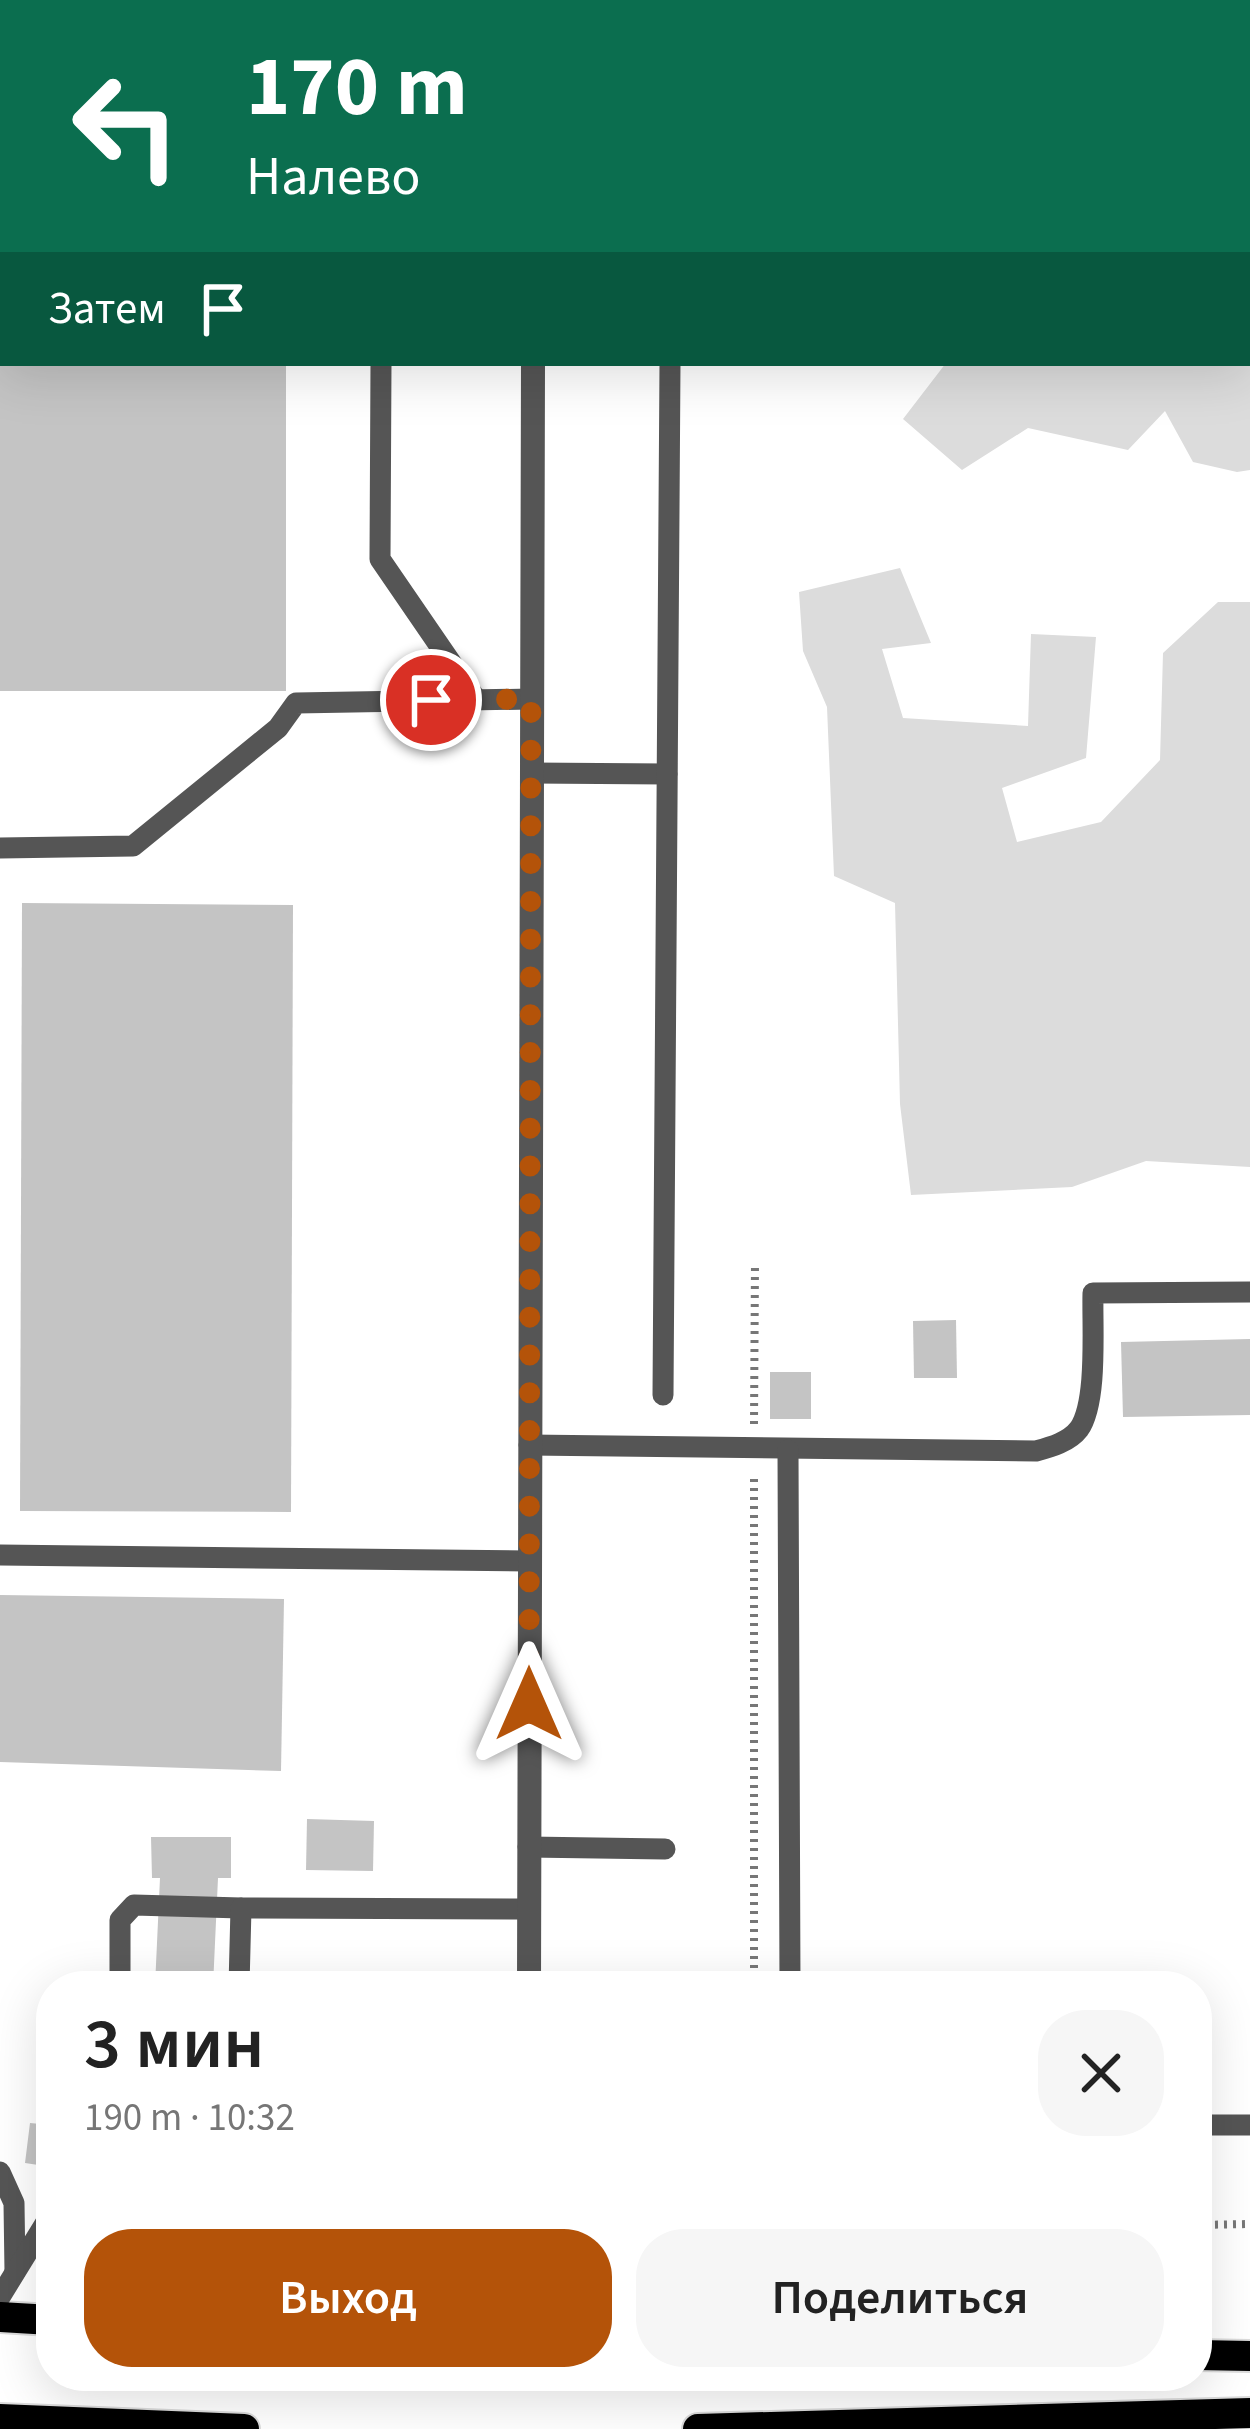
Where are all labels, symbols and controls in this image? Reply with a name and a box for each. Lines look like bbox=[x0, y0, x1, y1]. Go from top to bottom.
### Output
text: 170 m bbox=[246, 28, 468, 148]
icon: left bbox=[48, 48, 204, 204]
text: Налево bbox=[246, 139, 421, 216]
icon: arrive bbox=[190, 276, 256, 342]
text: Затем bbox=[48, 277, 166, 341]
pin bbox=[380, 649, 482, 751]
icon: arrive bbox=[398, 667, 464, 733]
position arrow bbox=[466, 1641, 592, 1767]
text: 3 мин bbox=[84, 1993, 264, 2096]
button: close bbox=[1038, 2010, 1164, 2136]
text: 190 m · 10:32 bbox=[84, 2090, 295, 2146]
button: Выход bbox=[84, 2229, 612, 2367]
button: Поделиться bbox=[636, 2229, 1164, 2367]

